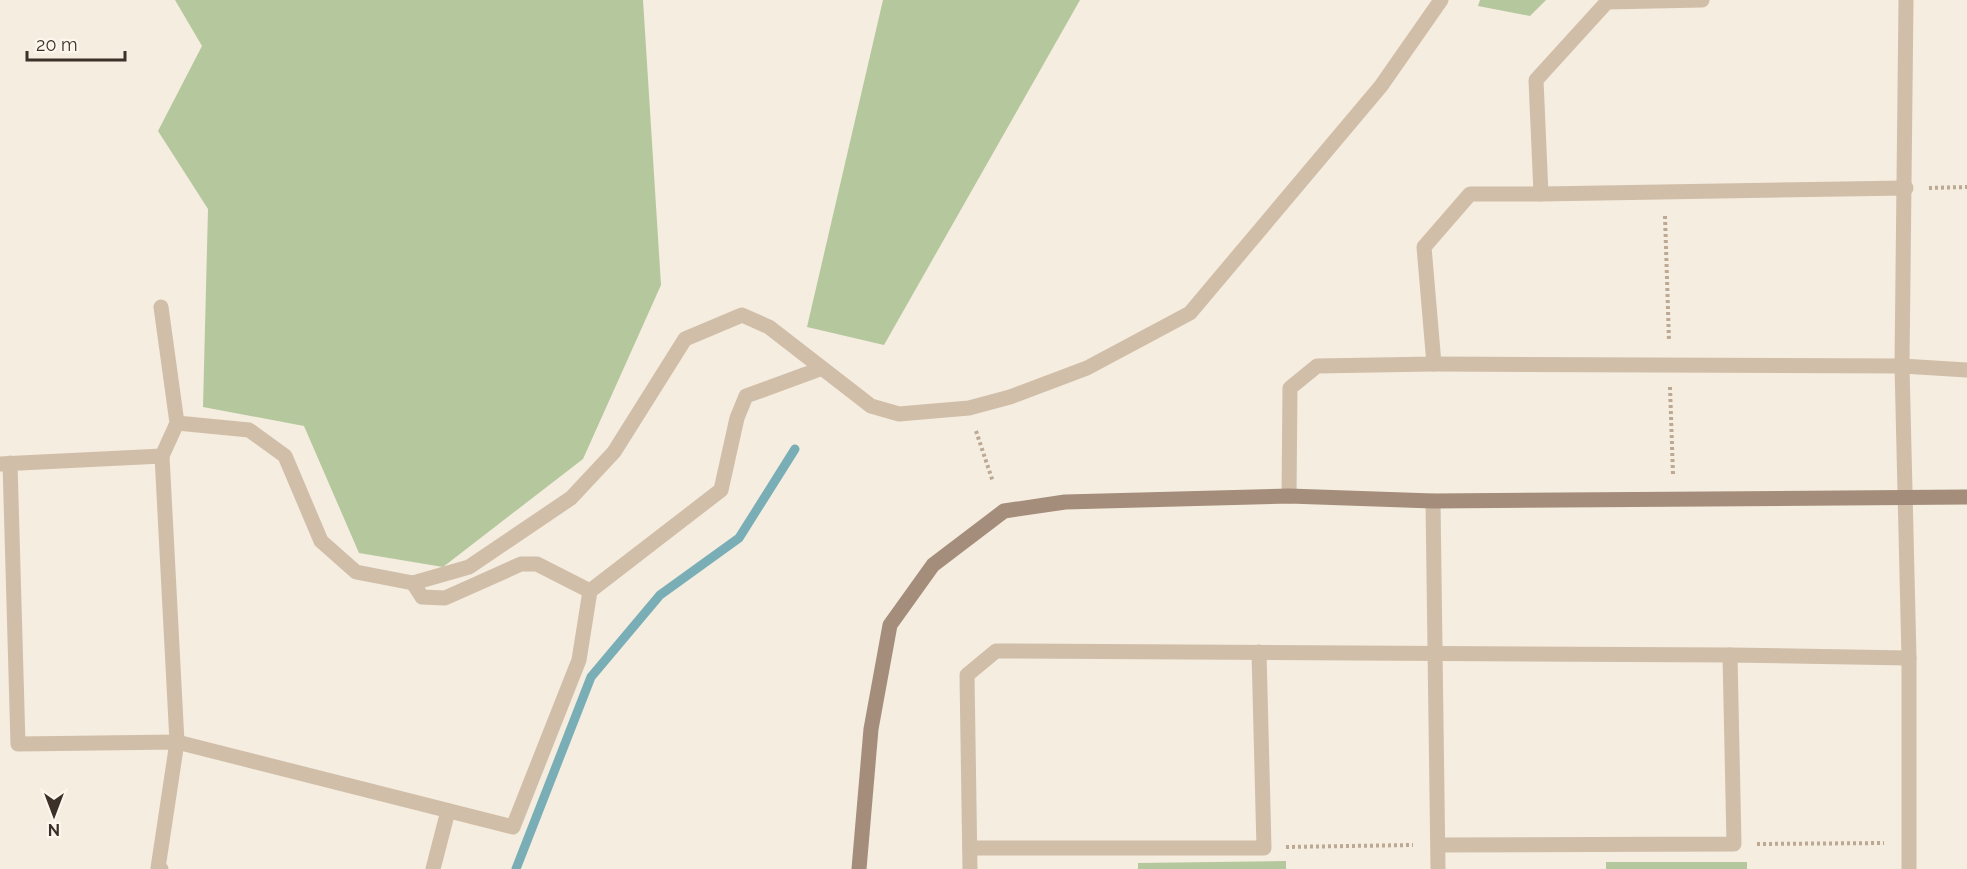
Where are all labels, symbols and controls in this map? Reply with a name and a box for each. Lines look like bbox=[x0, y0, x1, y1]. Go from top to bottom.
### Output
scale bar bbox=[27, 24, 124, 62]
text: 20 m bbox=[36, 34, 78, 55]
north arrow bbox=[24, 785, 84, 845]
text: N bbox=[48, 820, 60, 839]

